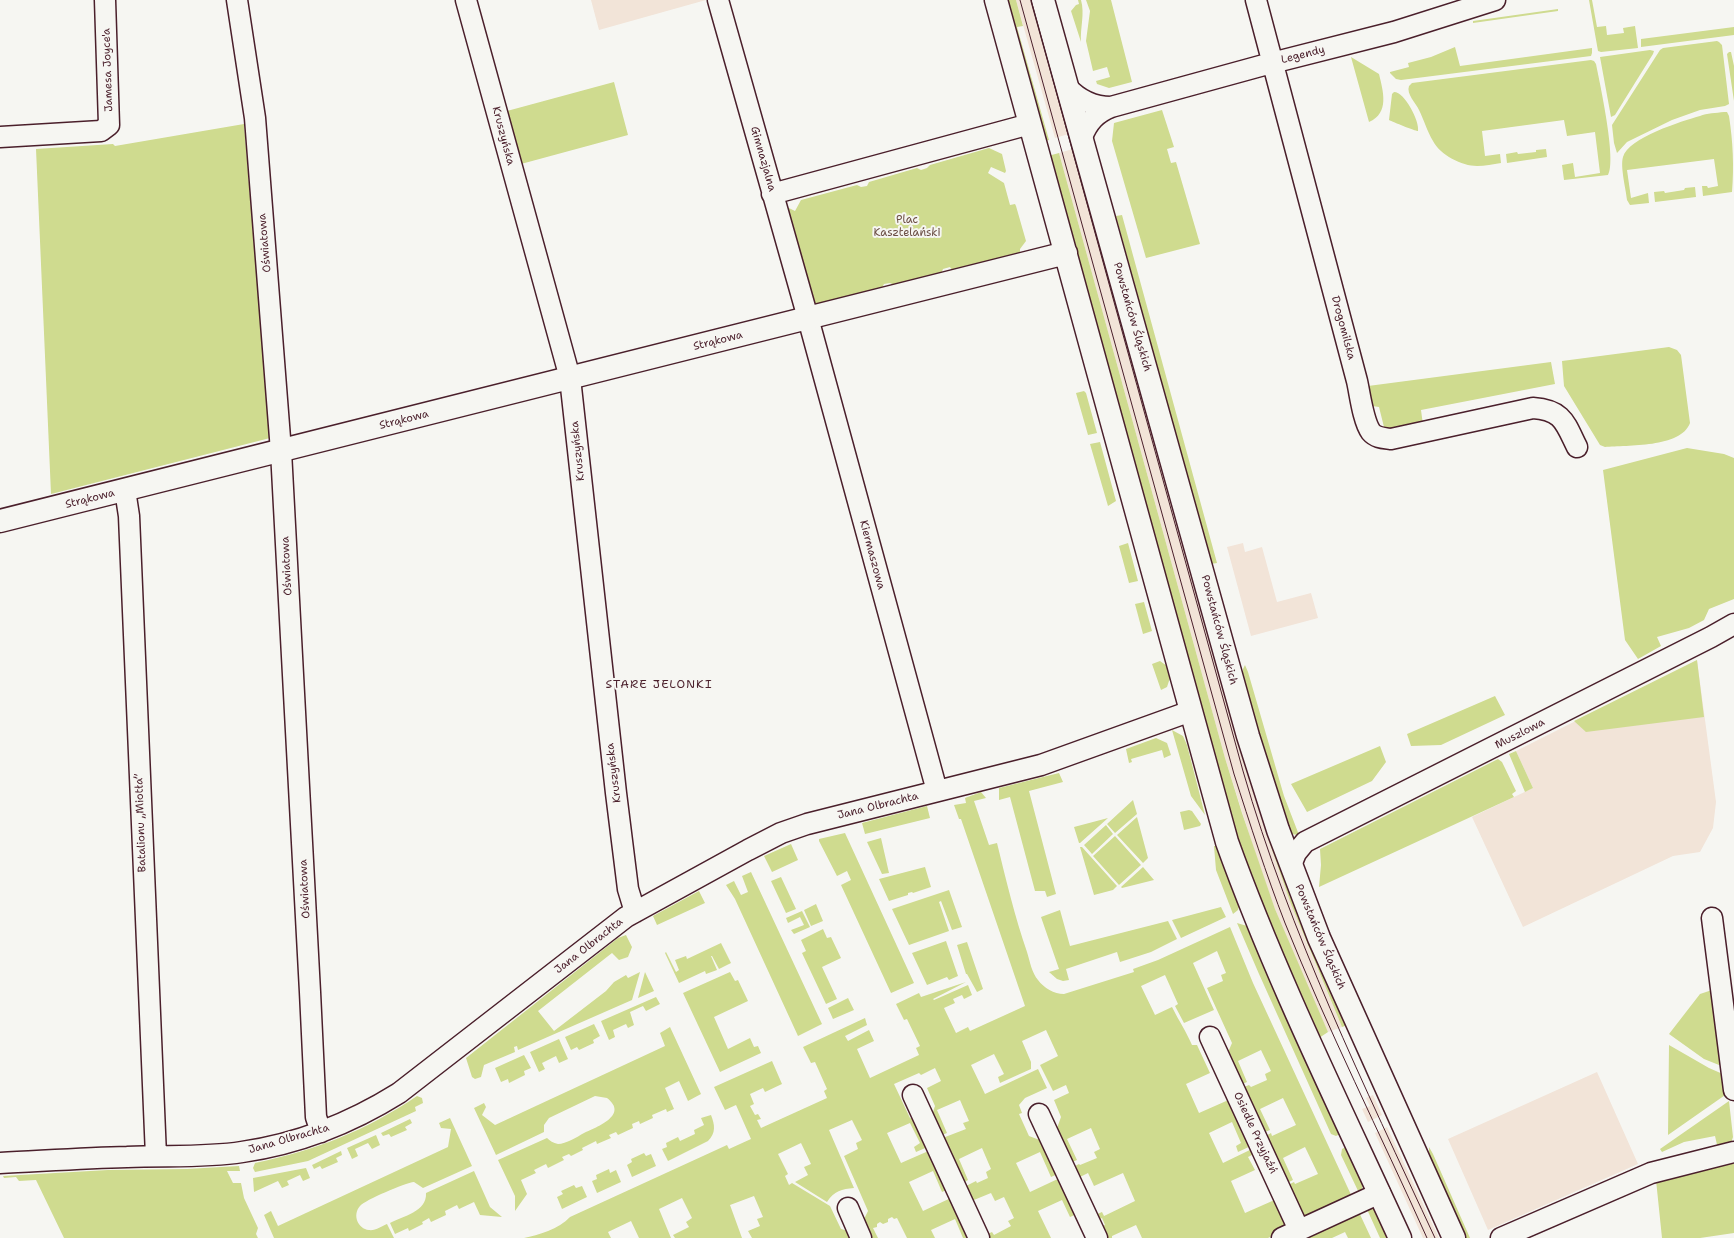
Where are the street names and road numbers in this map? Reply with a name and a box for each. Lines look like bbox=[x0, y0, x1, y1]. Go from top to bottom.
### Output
street label: Jamesa Joyce'a bbox=[100, 28, 116, 112]
street label: Legendy bbox=[1280, 43, 1326, 67]
street label: Kruszyńska bbox=[489, 105, 517, 167]
street label: Gimnazjalna bbox=[747, 125, 779, 193]
street label: Oświatowa bbox=[256, 213, 274, 273]
street label: Powstańców Śląskich bbox=[1110, 261, 1154, 373]
street label: Drogomilska bbox=[1328, 295, 1358, 361]
street label: Strąkowa bbox=[692, 328, 744, 354]
street label: Strąkowa bbox=[378, 407, 430, 433]
street label: Kruszyńska bbox=[568, 420, 588, 482]
street label: Strąkowa bbox=[64, 486, 116, 512]
street label: Kiermaszowa bbox=[856, 519, 888, 591]
street label: Oświatowa bbox=[279, 536, 295, 596]
street label: Powstańców Śląskich bbox=[1198, 574, 1240, 686]
street label: Muszlowa bbox=[1493, 716, 1547, 752]
street label: Kruszyńska bbox=[604, 742, 624, 804]
street label: Batalionu „Miotła” bbox=[133, 773, 149, 873]
street label: Jana Olbrachta bbox=[836, 790, 920, 822]
street label: Oświatowa bbox=[297, 859, 313, 919]
street label: Powstańców Śląskich bbox=[1292, 882, 1348, 992]
street label: Jana Olbrachta bbox=[552, 915, 626, 977]
street label: Osiedle Przyjaźń bbox=[1230, 1090, 1280, 1176]
street label: Jana Olbrachta bbox=[247, 1121, 331, 1157]

